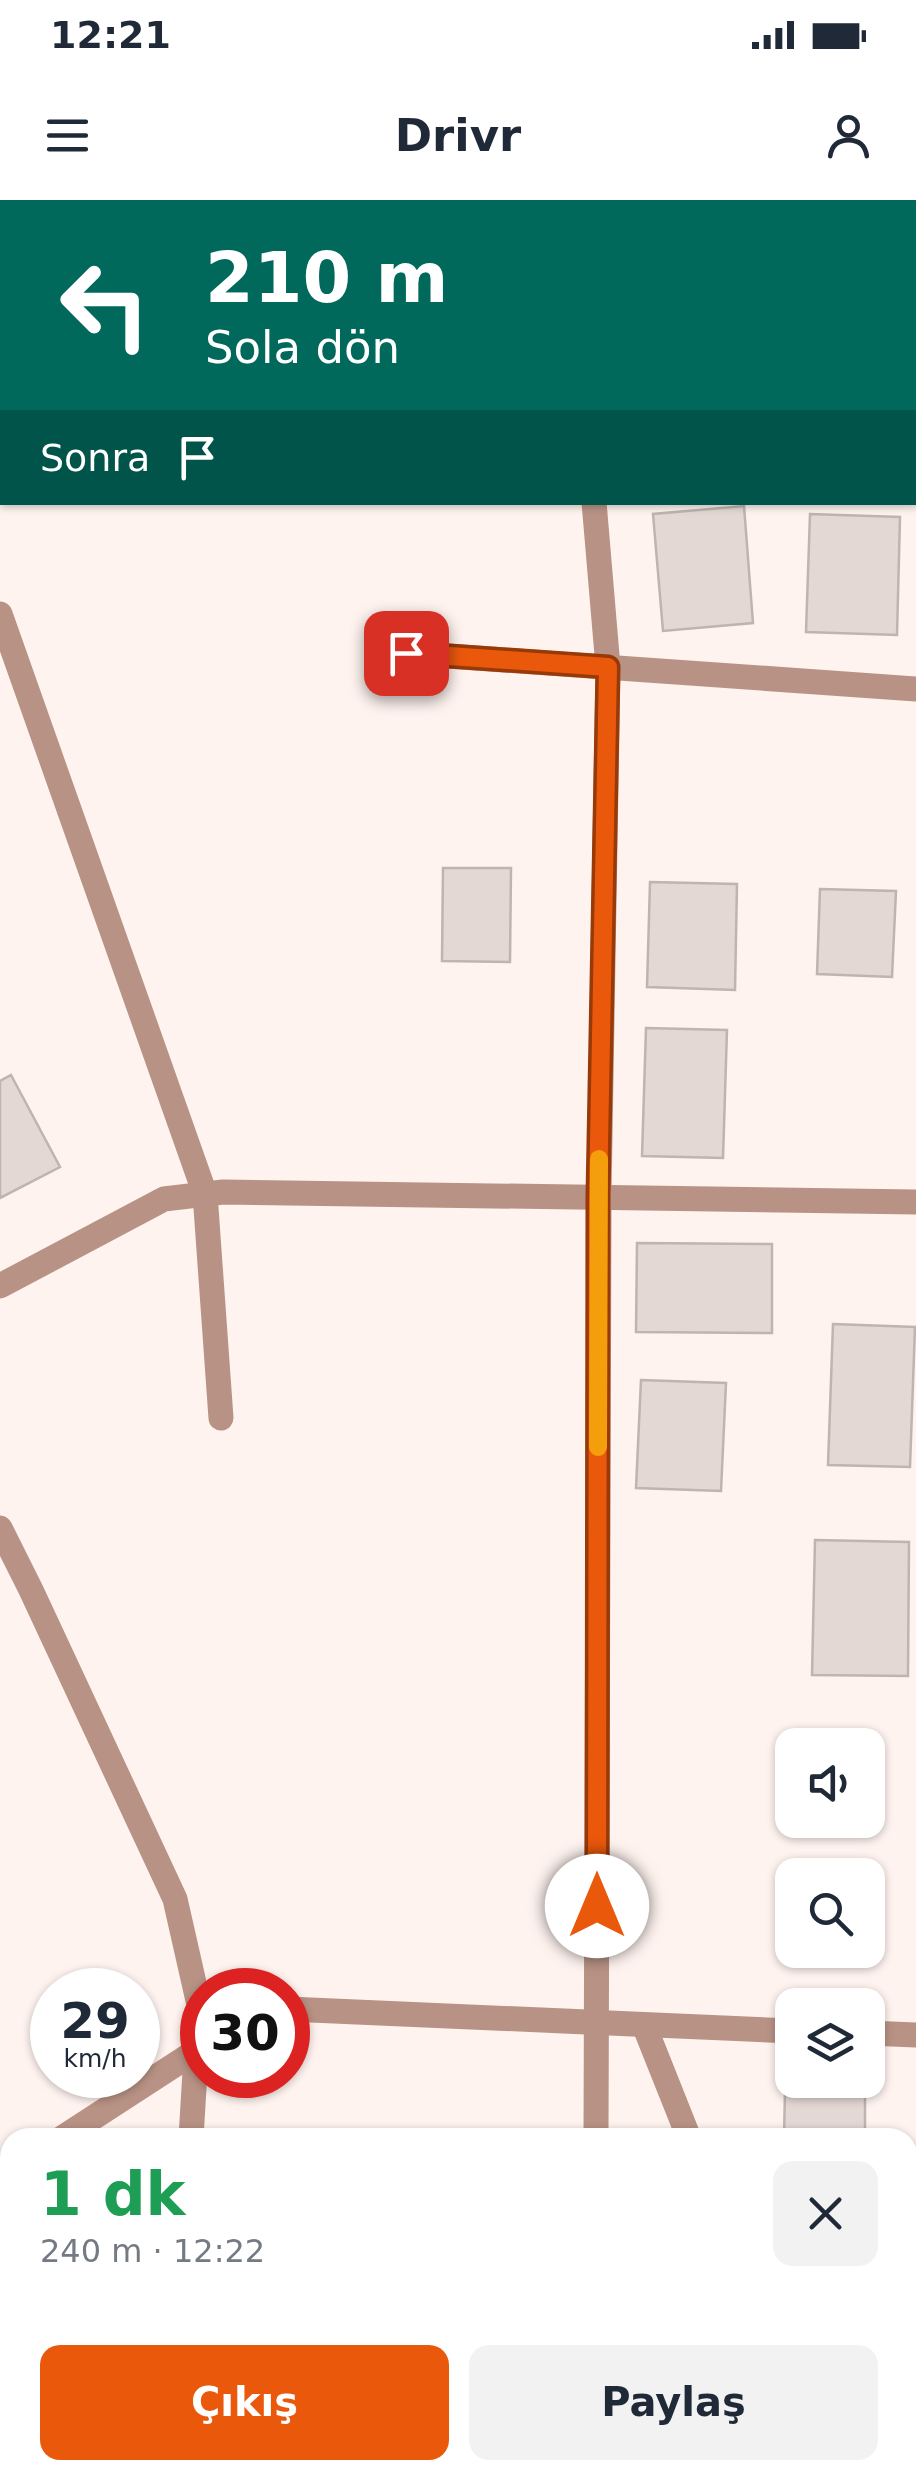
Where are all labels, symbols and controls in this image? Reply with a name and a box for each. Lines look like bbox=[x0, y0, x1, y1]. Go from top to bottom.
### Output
text: 12:21 bbox=[50, 13, 171, 57]
icon: menu bbox=[40, 108, 95, 163]
icon: person bbox=[821, 108, 876, 163]
text: Drivr bbox=[395, 109, 521, 162]
text: 210 m bbox=[205, 237, 448, 319]
icon: left bbox=[40, 240, 170, 370]
text: Sola dön bbox=[205, 321, 400, 374]
icon: arrive bbox=[170, 430, 225, 485]
text: Sonra bbox=[40, 436, 150, 480]
pin bbox=[364, 611, 449, 696]
icon: arrive bbox=[379, 626, 434, 681]
map controls bbox=[775, 1728, 885, 2098]
button: sound bbox=[775, 1728, 885, 1838]
position arrow bbox=[545, 1854, 649, 1958]
button: search bbox=[775, 1858, 885, 1968]
speed limit sign: 30 bbox=[180, 1968, 310, 2098]
button: layers bbox=[775, 1988, 885, 2098]
text: 29 bbox=[60, 1992, 130, 2050]
text: km/h bbox=[63, 2044, 127, 2073]
text: 1 dk bbox=[40, 2159, 186, 2229]
button: close bbox=[773, 2161, 878, 2266]
text: 240 m · 12:22 bbox=[40, 2232, 265, 2270]
button: Çıkış bbox=[40, 2345, 449, 2460]
button: Paylaş bbox=[469, 2345, 878, 2460]

